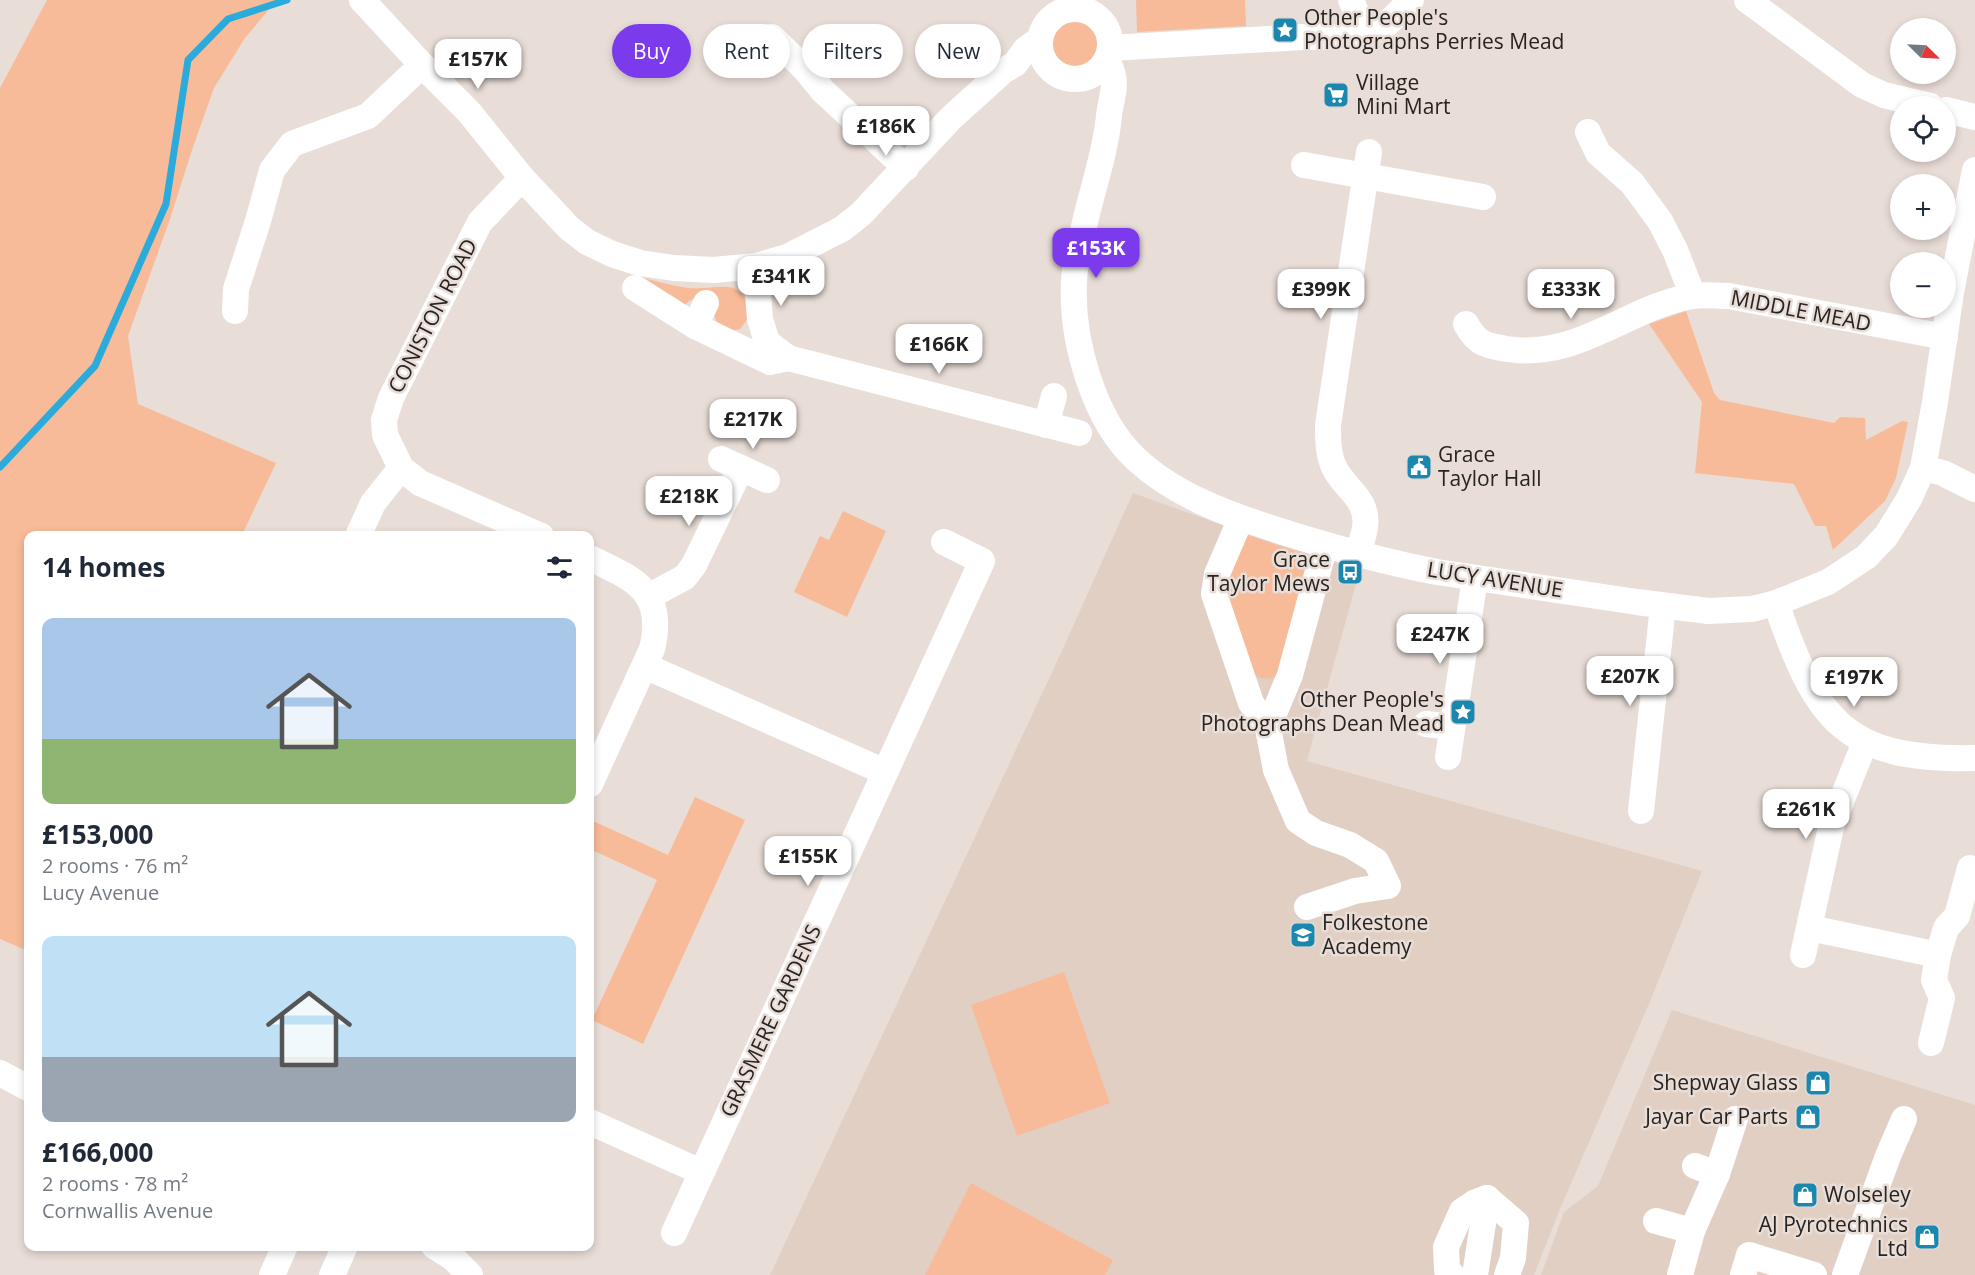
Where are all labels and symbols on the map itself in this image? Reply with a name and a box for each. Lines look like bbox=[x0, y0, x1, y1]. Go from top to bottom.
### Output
place label: Other People's Photographs Perries Mead bbox=[1304, 3, 1564, 55]
place icon: Other People's Photographs Perries Mead bbox=[1270, 15, 1300, 45]
north arrow bbox=[1890, 18, 1956, 84]
pin: £157K bbox=[436, 39, 520, 90]
place label: Village Mini Mart bbox=[1356, 68, 1450, 120]
supermarket icon: Village Mini Mart bbox=[1321, 80, 1351, 110]
pin: £186K bbox=[844, 106, 928, 157]
pin: £153K bbox=[1054, 228, 1138, 279]
street label: CONISTON ROAD bbox=[381, 234, 483, 398]
pin: £341K bbox=[739, 256, 823, 307]
pin: £399K bbox=[1279, 269, 1363, 320]
pin: £333K bbox=[1529, 269, 1613, 320]
street label: MIDDLE MEAD bbox=[1729, 283, 1874, 337]
pin: £166K bbox=[897, 324, 981, 375]
pin: £217K bbox=[711, 399, 795, 450]
place label: Grace Taylor Hall bbox=[1438, 440, 1541, 492]
public building icon: Grace Taylor Hall bbox=[1404, 452, 1434, 482]
pin: £218K bbox=[647, 476, 731, 527]
place label: Grace Taylor Mews bbox=[1207, 545, 1330, 597]
street label: LUCY AVENUE bbox=[1425, 554, 1565, 604]
bus stop icon: Grace Taylor Mews bbox=[1335, 557, 1365, 587]
pin: £247K bbox=[1398, 614, 1482, 665]
pin: £207K bbox=[1588, 656, 1672, 707]
pin: £197K bbox=[1812, 657, 1896, 708]
place label: Other People's Photographs Dean Mead bbox=[1201, 685, 1444, 737]
place icon: Other People's Photographs Dean Mead bbox=[1448, 697, 1478, 727]
pin: £261K bbox=[1764, 789, 1848, 840]
pin: £155K bbox=[766, 836, 850, 887]
place label: Folkestone Academy bbox=[1322, 908, 1428, 960]
street label: GRASMERE GARDENS bbox=[713, 920, 827, 1121]
school or university icon: Folkestone Academy bbox=[1288, 920, 1318, 950]
place label: Shepway Glass bbox=[1653, 1068, 1798, 1096]
shop icon: Shepway Glass bbox=[1803, 1068, 1833, 1098]
place label: Jayar Car Parts bbox=[1643, 1102, 1788, 1130]
shop icon: Jayar Car Parts bbox=[1793, 1102, 1823, 1132]
shop icon: Wolseley bbox=[1790, 1180, 1820, 1210]
place label: Wolseley bbox=[1824, 1180, 1911, 1208]
place label: AJ Pyrotechnics Ltd bbox=[1759, 1210, 1908, 1262]
shop icon: AJ Pyrotechnics Ltd bbox=[1912, 1222, 1942, 1252]

